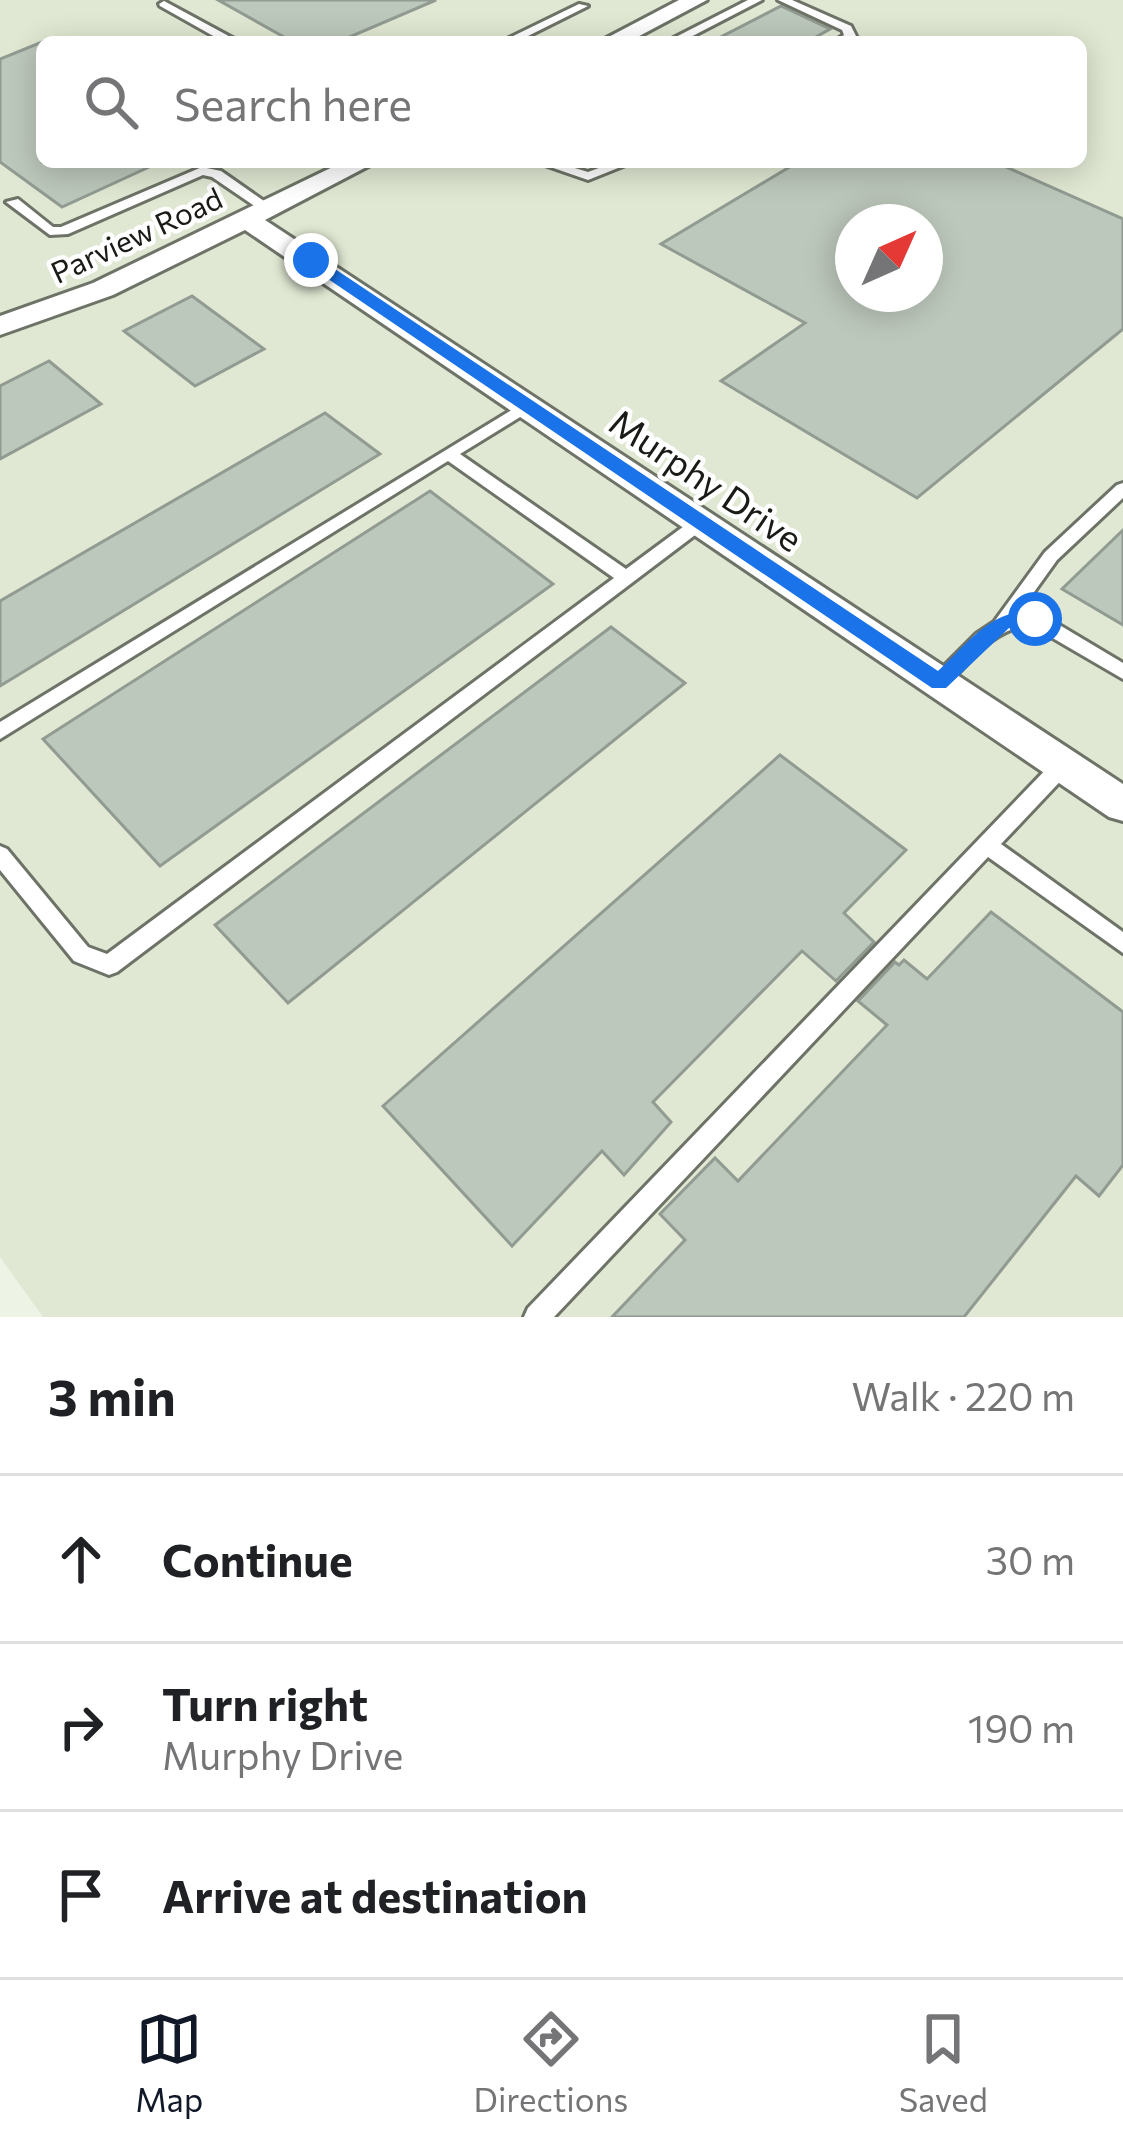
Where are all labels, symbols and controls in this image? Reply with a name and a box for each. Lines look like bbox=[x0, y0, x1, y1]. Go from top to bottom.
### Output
search box bbox=[36, 36, 1087, 168]
icon: search bbox=[78, 69, 144, 135]
text: Search here bbox=[174, 75, 412, 130]
street label: Parview Road bbox=[44, 178, 228, 290]
north arrow bbox=[835, 204, 943, 312]
route end bbox=[284, 233, 338, 287]
street label: Murphy Drive bbox=[602, 398, 812, 560]
route start bbox=[1008, 592, 1062, 646]
text: 3 min bbox=[48, 1364, 176, 1427]
text: Walk · 220 m bbox=[852, 1371, 1075, 1419]
icon: ahead bbox=[48, 1526, 114, 1592]
text: Continue bbox=[162, 1531, 353, 1586]
text: 30 m bbox=[986, 1535, 1075, 1583]
text: Turn right bbox=[162, 1675, 368, 1730]
icon: right bbox=[48, 1694, 114, 1760]
text: 190 m bbox=[968, 1703, 1075, 1751]
text: Murphy Drive bbox=[162, 1730, 403, 1778]
icon: arrive bbox=[48, 1862, 114, 1928]
text: Arrive at destination bbox=[162, 1867, 588, 1922]
tab: Map bbox=[135, 2006, 203, 2119]
tab: Directions bbox=[474, 2006, 628, 2119]
tab: Saved bbox=[899, 2006, 988, 2119]

